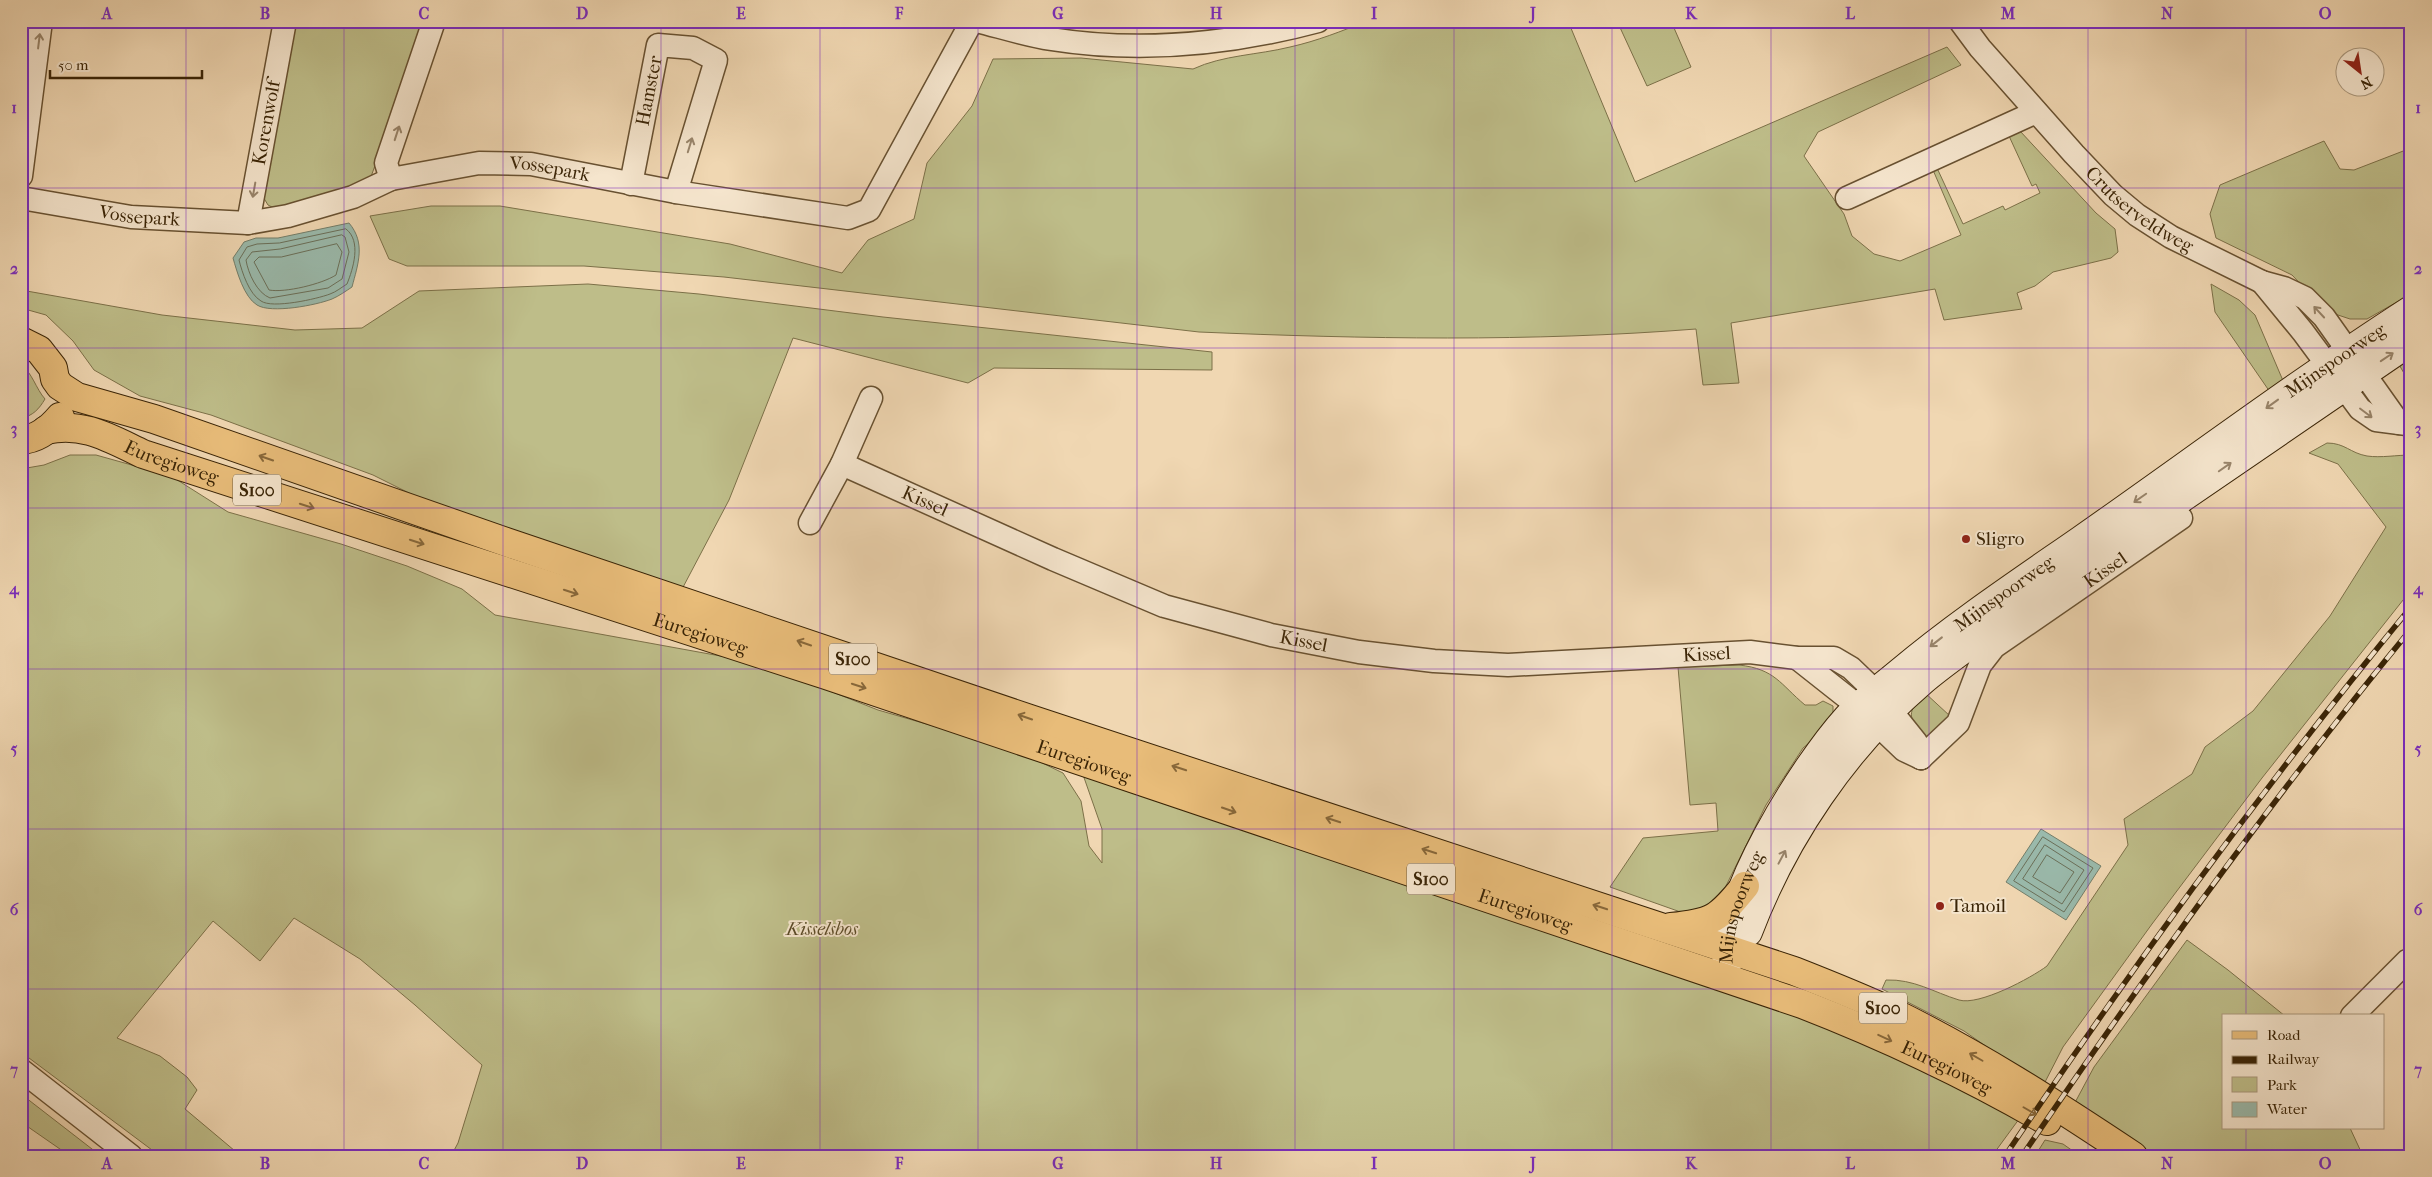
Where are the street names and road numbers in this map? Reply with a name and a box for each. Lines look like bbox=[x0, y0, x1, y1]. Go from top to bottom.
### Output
street label: Hamster bbox=[632, 53, 667, 128]
street label: Korenwolf bbox=[248, 75, 286, 167]
street label: Vossepark bbox=[509, 153, 592, 186]
street label: Crutserveldweg bbox=[2081, 162, 2198, 258]
street label: Vossepark bbox=[96, 201, 181, 231]
street label: Mijnspoorweg bbox=[2281, 318, 2391, 403]
street label: Euregioweg bbox=[121, 436, 222, 489]
road number: S100 bbox=[233, 474, 281, 506]
street label: Kissel bbox=[899, 481, 951, 521]
street label: Kissel bbox=[2079, 548, 2131, 593]
street label: Mijnspoorweg bbox=[1950, 551, 2059, 636]
street label: Euregioweg bbox=[650, 609, 751, 660]
street label: Kissel bbox=[1278, 626, 1329, 657]
street label: Kissel bbox=[1682, 642, 1731, 667]
road number: S100 bbox=[829, 644, 877, 674]
street label: Euregioweg bbox=[1034, 736, 1134, 788]
street label: Mijnspoorweg bbox=[1715, 847, 1769, 964]
road number: S100 bbox=[1407, 864, 1455, 894]
street label: Euregioweg bbox=[1475, 885, 1576, 937]
road number: S100 bbox=[1859, 992, 1907, 1024]
street label: Euregioweg bbox=[1898, 1036, 1996, 1100]

